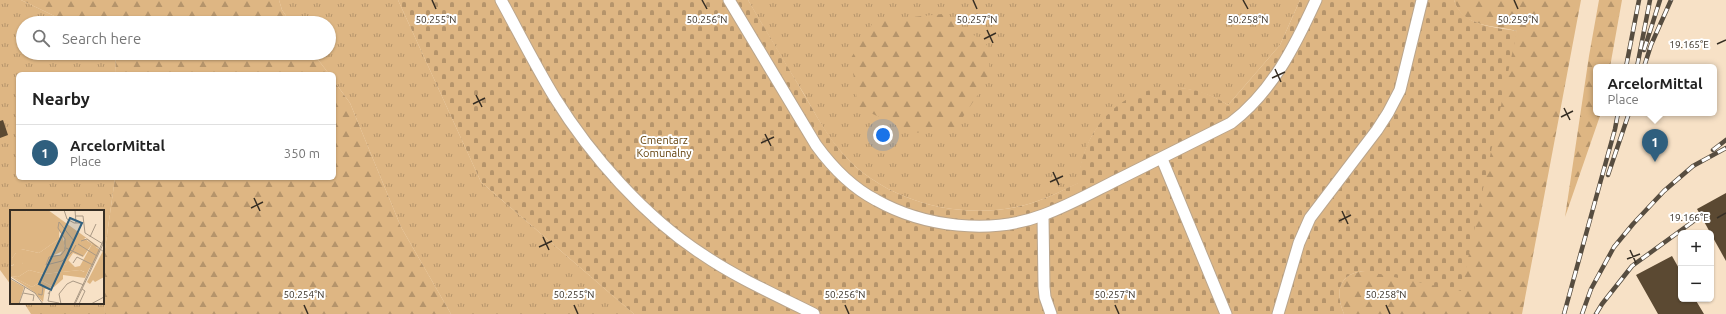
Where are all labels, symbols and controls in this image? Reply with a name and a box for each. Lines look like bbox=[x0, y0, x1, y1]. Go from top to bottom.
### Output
text: 50.255°N bbox=[415, 14, 457, 25]
text: 50.256°N bbox=[686, 14, 728, 25]
text: 50.257°N bbox=[956, 14, 998, 25]
text: 50.258°N bbox=[1227, 14, 1269, 25]
text: 50.259°N bbox=[1497, 14, 1539, 25]
search box bbox=[16, 16, 336, 60]
icon: search bbox=[30, 27, 52, 49]
text: Search here bbox=[62, 30, 141, 47]
text: 19.165°E bbox=[1669, 39, 1709, 50]
popup bbox=[1593, 64, 1717, 116]
text: ArcelorMittal bbox=[1608, 75, 1702, 92]
text: Nearby bbox=[32, 89, 90, 108]
text: Place bbox=[1608, 92, 1639, 106]
your location bbox=[873, 125, 893, 145]
pin: 1 bbox=[1642, 129, 1668, 162]
park label: Cmentarz Komunalny bbox=[636, 134, 692, 159]
text: ArcelorMittal bbox=[70, 137, 165, 154]
text: 1 bbox=[41, 146, 49, 160]
text: 350 m bbox=[284, 146, 320, 160]
text: Place bbox=[70, 154, 101, 168]
inset map bbox=[10, 210, 104, 304]
text: 19.166°E bbox=[1669, 212, 1709, 223]
map controls bbox=[1678, 230, 1714, 302]
button: + bbox=[1678, 230, 1714, 266]
button: − bbox=[1678, 266, 1714, 302]
text: 50.254°N bbox=[283, 289, 325, 300]
text: 50.255°N bbox=[553, 289, 595, 300]
text: 50.256°N bbox=[824, 289, 866, 300]
text: 50.257°N bbox=[1094, 289, 1136, 300]
text: 50.258°N bbox=[1365, 289, 1407, 300]

